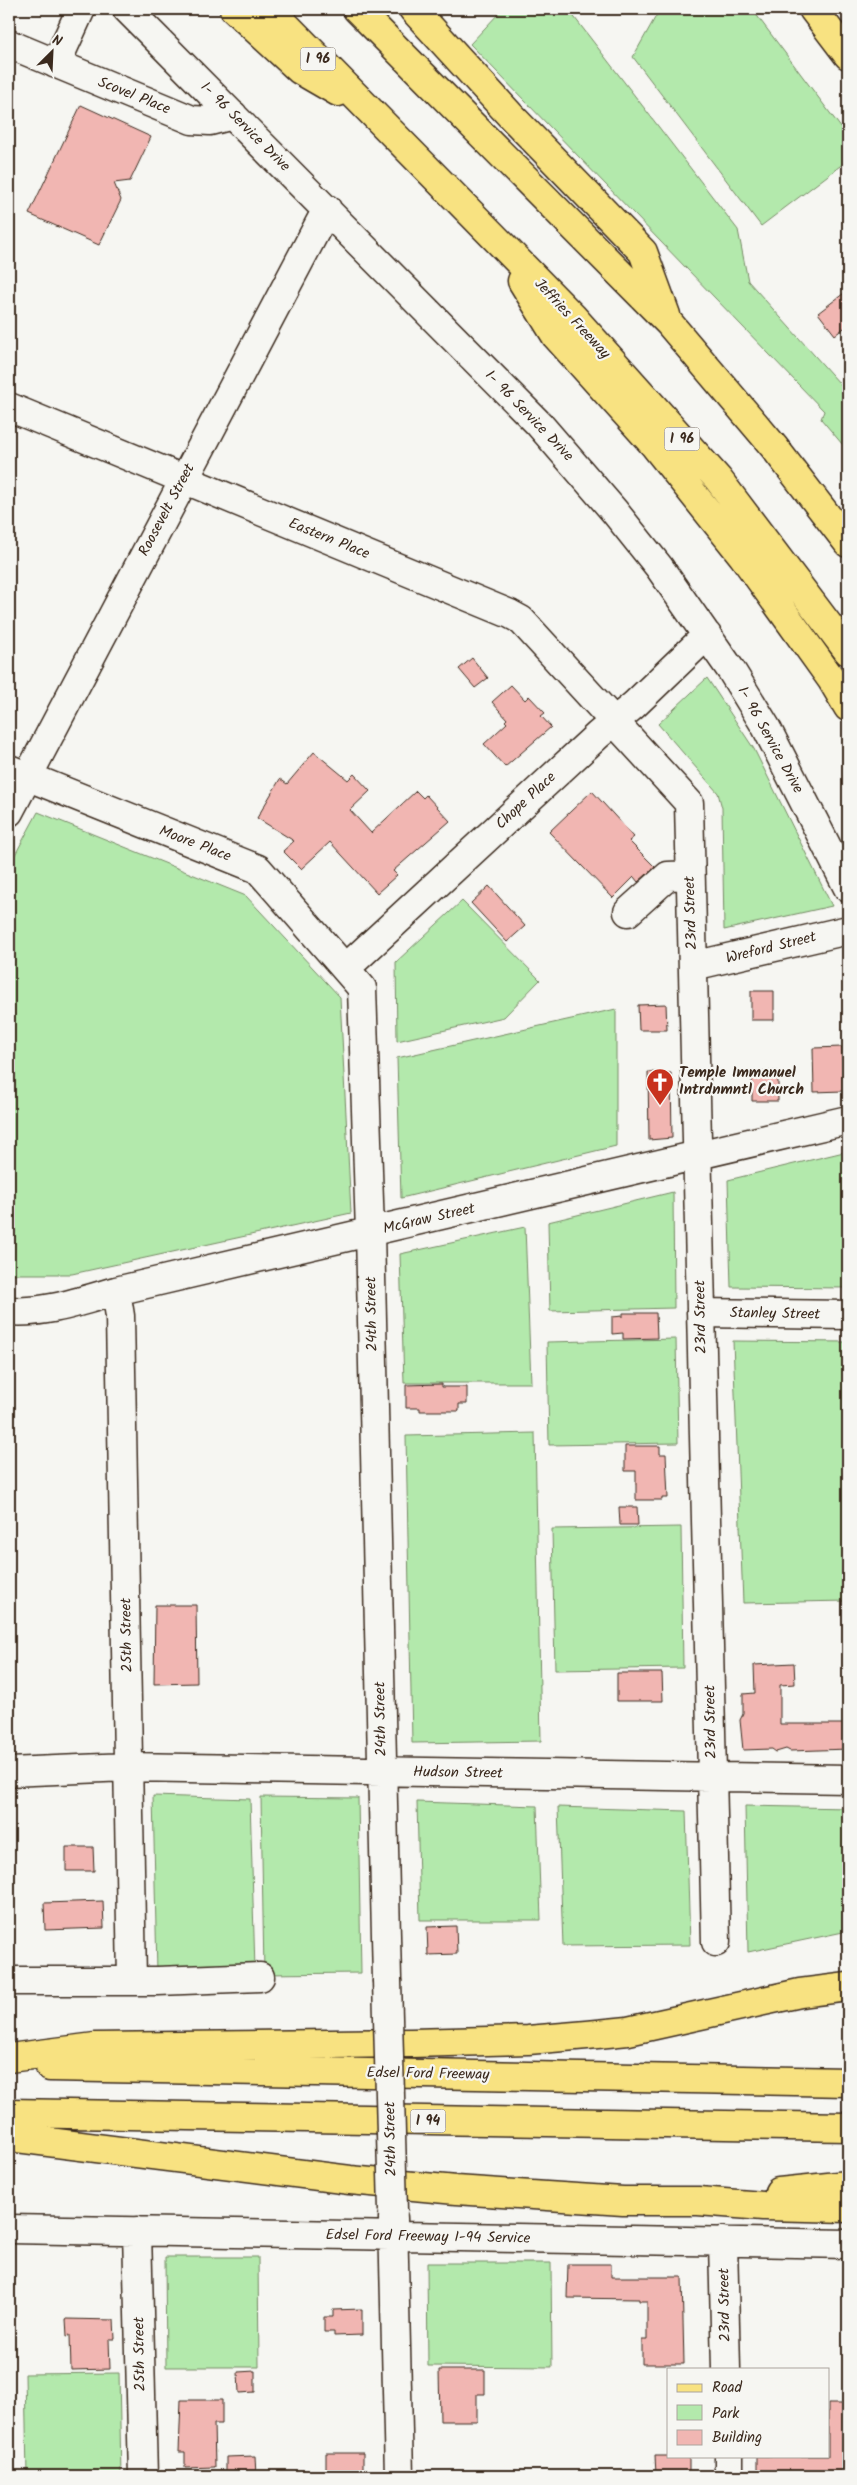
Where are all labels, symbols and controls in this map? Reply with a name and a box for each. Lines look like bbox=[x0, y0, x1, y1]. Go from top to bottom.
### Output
north arrow bbox=[28, 28, 78, 78]
text: N bbox=[48, 29, 66, 53]
road number: I 96 bbox=[300, 48, 336, 70]
street label: Scovel Place bbox=[94, 71, 174, 122]
street label: I- 96 Service Drive bbox=[194, 76, 296, 178]
street label: Jeffries Freeway bbox=[528, 273, 617, 366]
street label: I- 96 Service Drive bbox=[479, 365, 579, 468]
road number: I 96 bbox=[664, 428, 700, 450]
street label: Roosevelt Street bbox=[132, 459, 202, 561]
street label: Eastern Place bbox=[285, 512, 374, 566]
street label: I- 96 Service Drive bbox=[731, 682, 810, 798]
street label: Chope Place bbox=[490, 766, 562, 836]
street label: Moore Place bbox=[155, 819, 235, 869]
street label: 23rd Street bbox=[678, 876, 704, 950]
street label: Wreford Street bbox=[723, 925, 819, 971]
place label: Temple Immanuel Intrdnmntl Church bbox=[679, 1061, 804, 1102]
church icon: Temple Immanuel Intrdnmntl Church bbox=[645, 1067, 675, 1106]
street label: McGraw Street bbox=[381, 1197, 478, 1241]
street label: 24th Street bbox=[359, 1276, 385, 1352]
street label: 23rd Street bbox=[688, 1280, 714, 1354]
street label: Stanley Street bbox=[730, 1301, 821, 1327]
street label: 25th Street bbox=[114, 1597, 140, 1673]
street label: 24th Street bbox=[368, 1681, 394, 1757]
street label: 23rd Street bbox=[698, 1685, 724, 1759]
street label: Hudson Street bbox=[413, 1760, 503, 1786]
street label: Edsel Ford Freeway bbox=[366, 2061, 490, 2087]
street label: 24th Street bbox=[378, 2101, 404, 2177]
road number: I 94 bbox=[410, 2110, 446, 2132]
street label: Edsel Ford Freeway I-94 Service bbox=[325, 2223, 531, 2251]
street label: 23rd Street bbox=[712, 2268, 738, 2342]
street label: 25th Street bbox=[127, 2316, 153, 2392]
legend bbox=[667, 2368, 830, 2458]
text: Road bbox=[712, 2376, 743, 2400]
text: Park bbox=[712, 2402, 740, 2426]
text: Building bbox=[712, 2426, 762, 2450]

